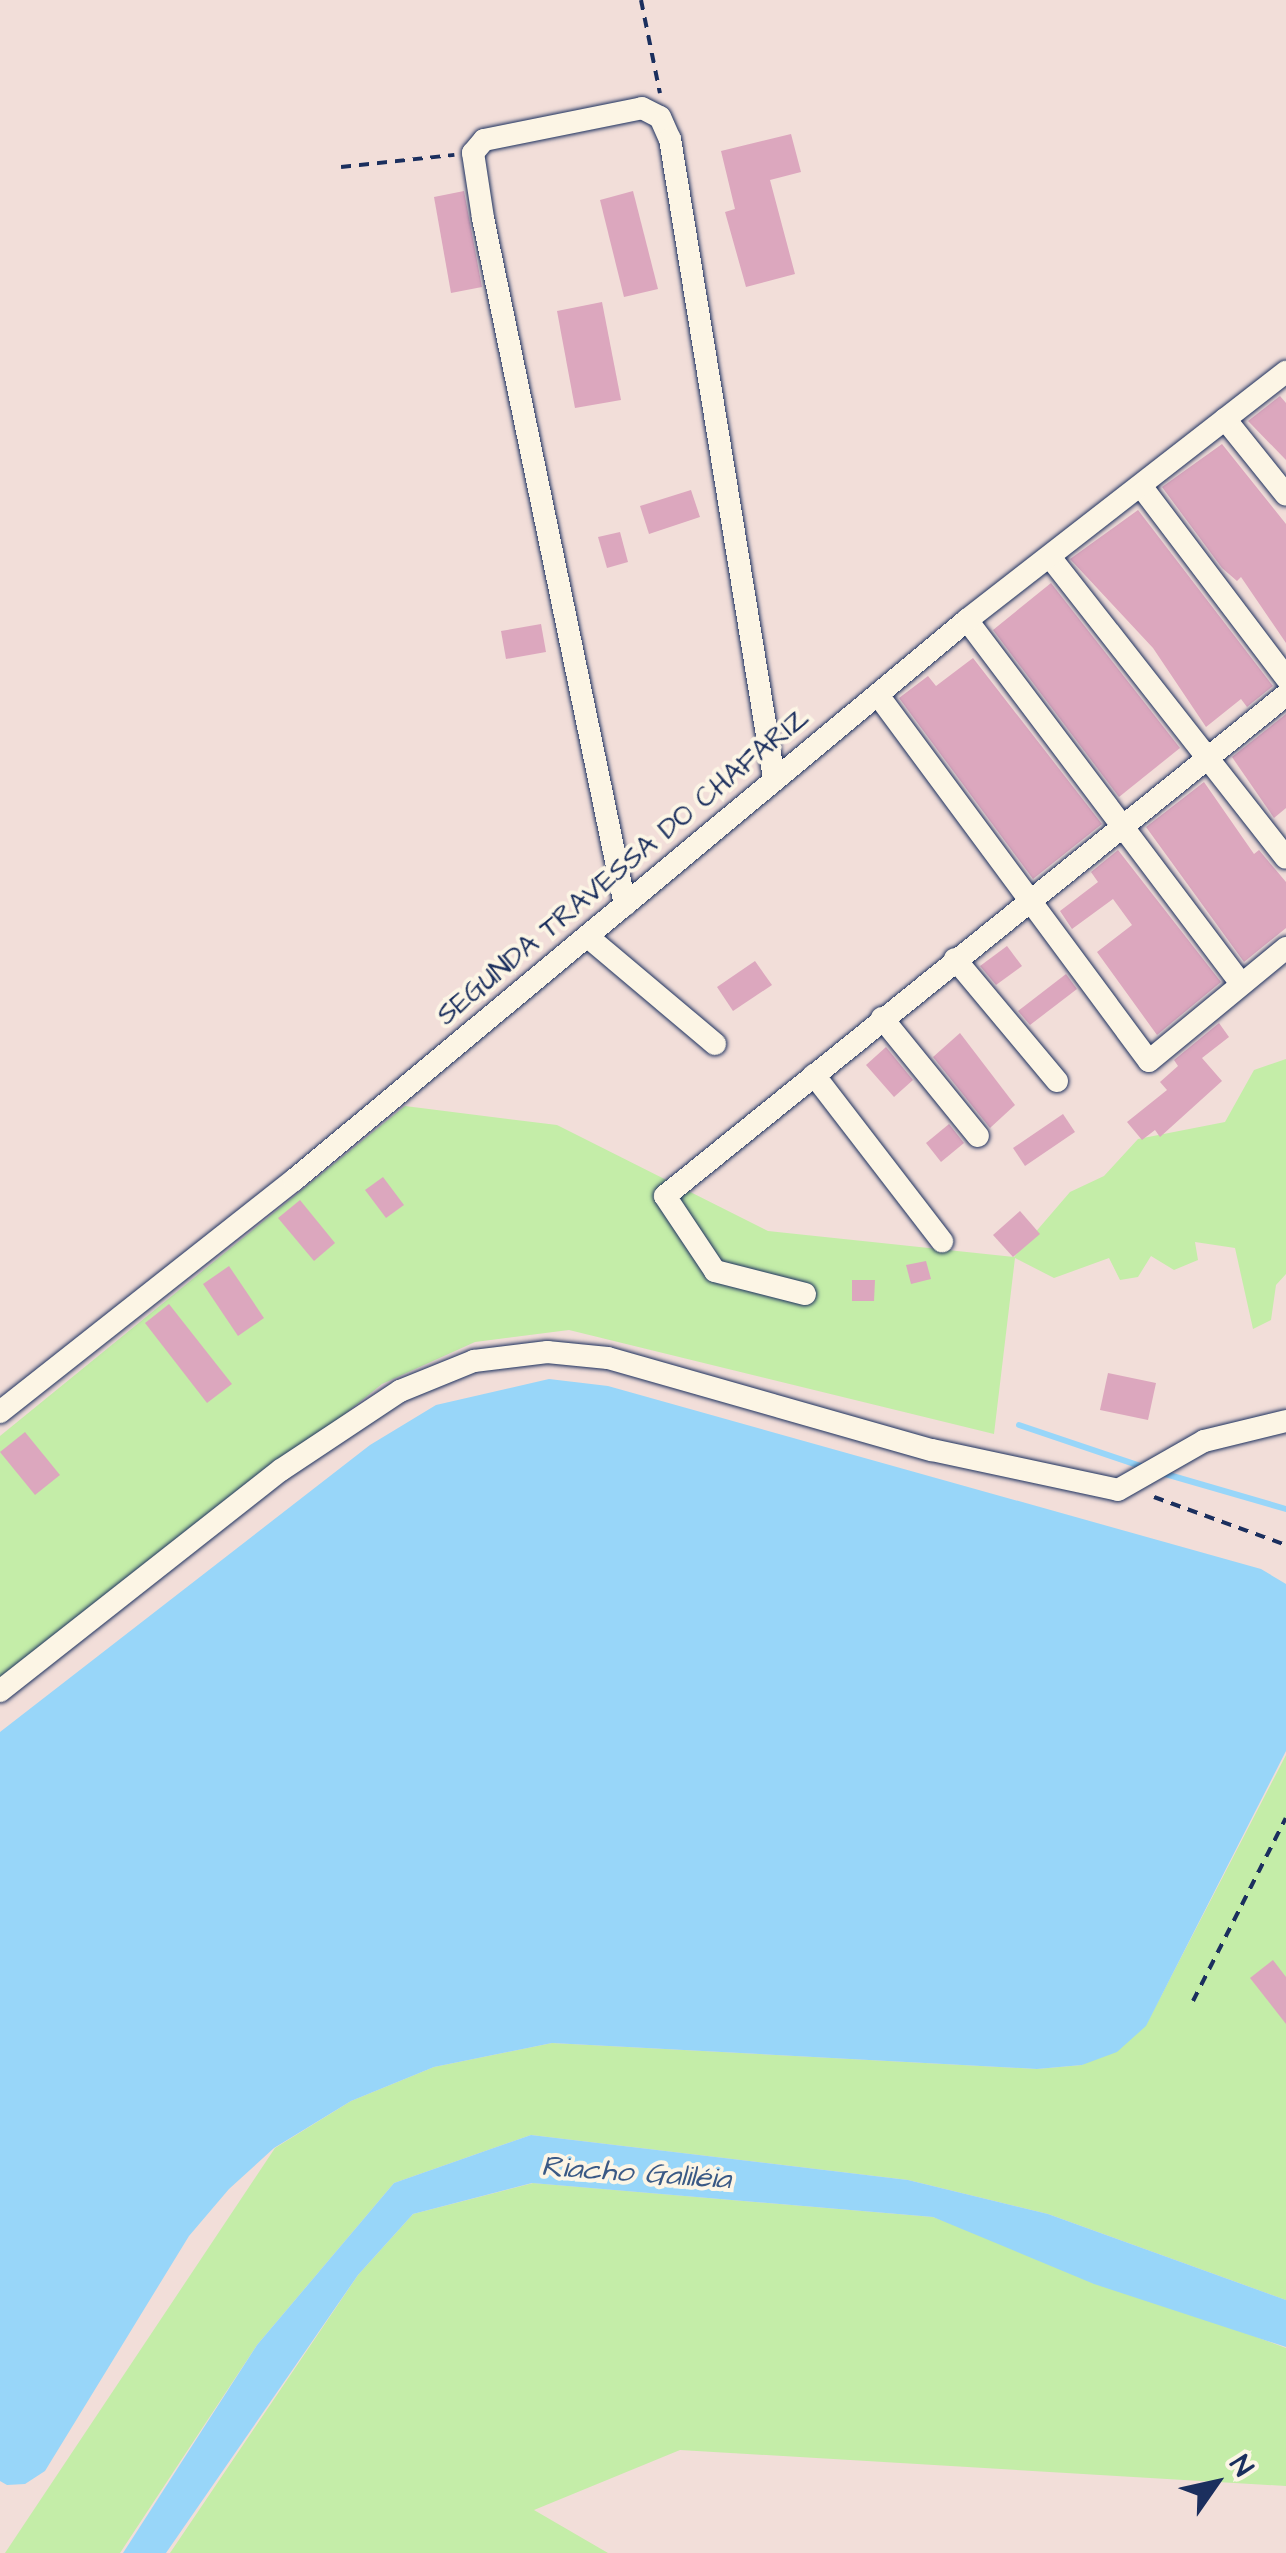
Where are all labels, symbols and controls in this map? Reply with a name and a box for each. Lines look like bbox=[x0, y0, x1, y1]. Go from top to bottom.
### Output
street label: SEGUNDA TRAVESSA DO CHAFARIZ bbox=[430, 701, 816, 1033]
water label: Riacho Galiléia bbox=[540, 2148, 732, 2198]
north arrow bbox=[1166, 2433, 1266, 2533]
text: N bbox=[1220, 2448, 1262, 2484]

